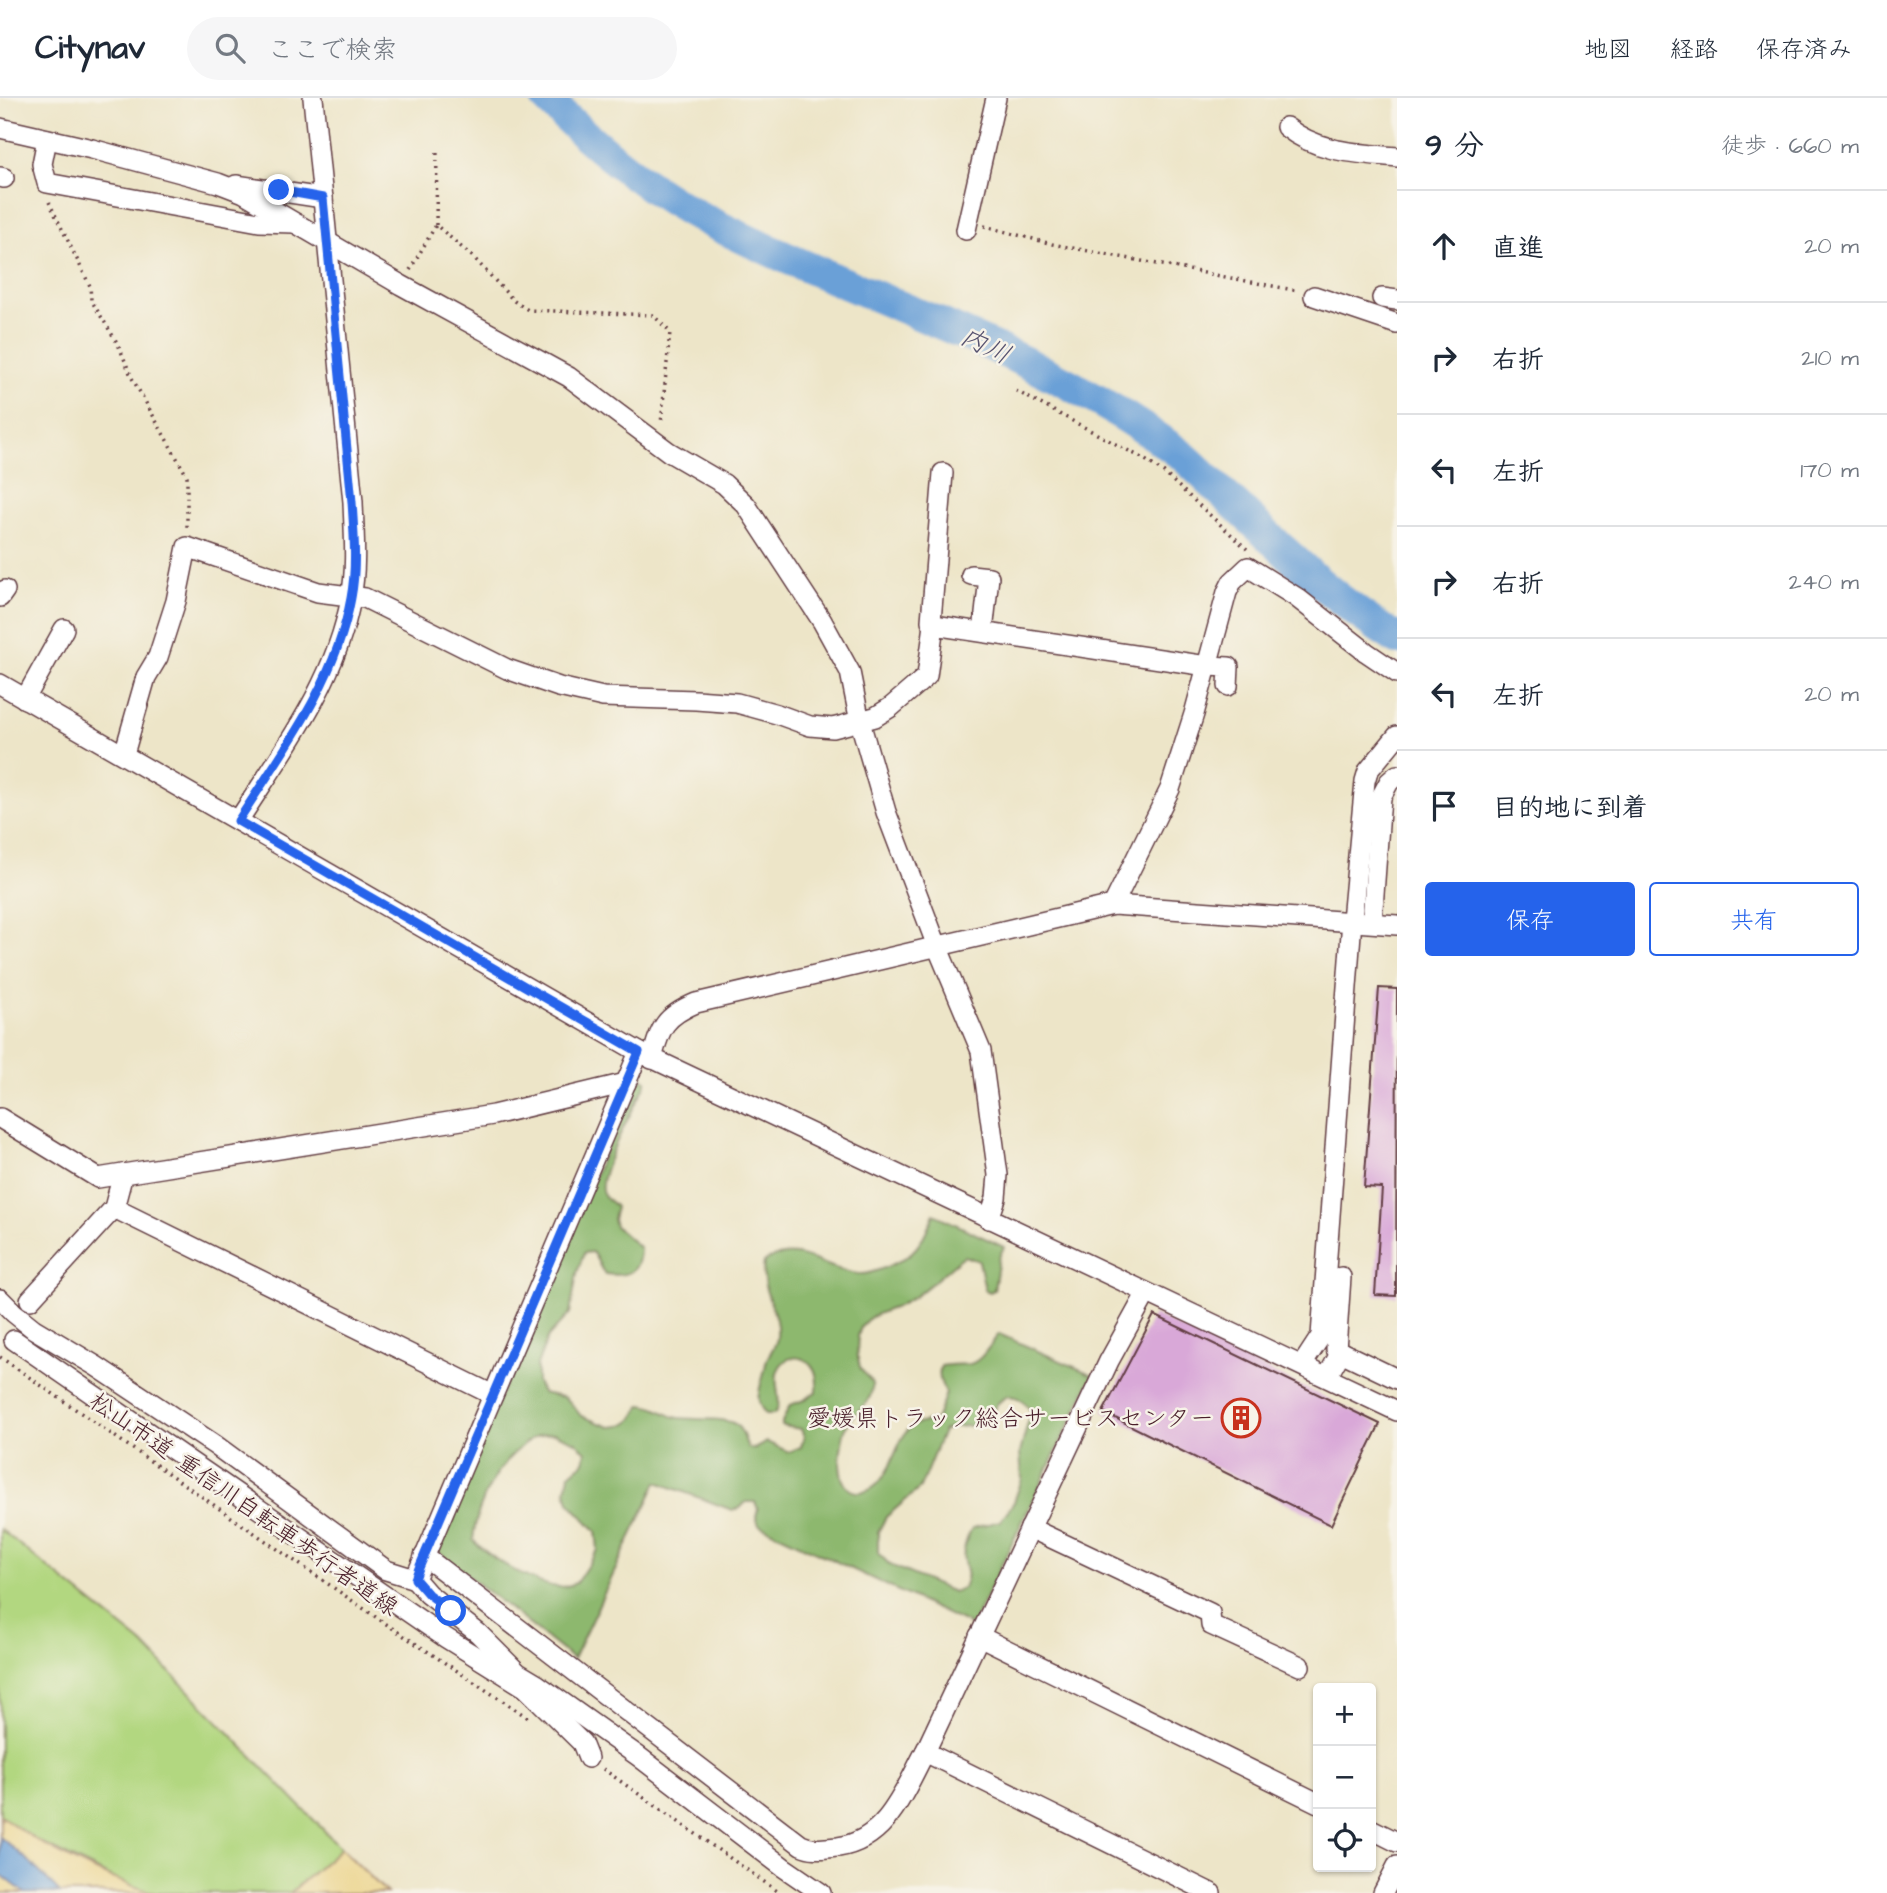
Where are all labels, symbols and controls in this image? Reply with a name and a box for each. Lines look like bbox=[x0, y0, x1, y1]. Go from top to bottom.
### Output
search box bbox=[187, 17, 677, 80]
text: Citynav bbox=[35, 25, 145, 71]
icon: search bbox=[211, 29, 249, 67]
text: ここで検索 bbox=[267, 32, 397, 68]
text: 地図 bbox=[1584, 33, 1632, 67]
text: 経路 bbox=[1670, 33, 1718, 67]
text: 保存済み bbox=[1756, 33, 1852, 67]
text: 9 分 bbox=[1425, 125, 1484, 167]
text: 徒歩 · 660 m bbox=[1721, 130, 1859, 162]
route end bbox=[263, 174, 294, 205]
icon: ahead bbox=[1425, 227, 1463, 265]
text: 直進 bbox=[1492, 230, 1544, 266]
text: 20 m bbox=[1804, 230, 1859, 262]
water label: 内川 bbox=[954, 318, 1017, 373]
icon: right bbox=[1425, 339, 1463, 377]
text: 右折 bbox=[1492, 342, 1544, 378]
text: 210 m bbox=[1801, 342, 1859, 374]
icon: left bbox=[1425, 451, 1463, 489]
text: 左折 bbox=[1492, 454, 1544, 490]
text: 170 m bbox=[1800, 454, 1859, 486]
icon: right bbox=[1425, 563, 1463, 601]
text: 右折 bbox=[1492, 566, 1544, 602]
text: 240 m bbox=[1789, 566, 1859, 598]
icon: left bbox=[1425, 675, 1463, 713]
text: 左折 bbox=[1492, 678, 1544, 714]
text: 20 m bbox=[1804, 678, 1859, 710]
icon: arrive bbox=[1425, 787, 1463, 825]
text: 目的地に到着 bbox=[1492, 790, 1648, 826]
button: 保存 bbox=[1425, 882, 1635, 956]
button: 共有 bbox=[1649, 882, 1859, 956]
street label: 松山市道 重信川自転車歩行者道線 bbox=[82, 1385, 405, 1625]
building icon: 愛媛県トラック総合サービスセンター bbox=[1220, 1397, 1262, 1439]
place label: 愛媛県トラック総合サービスセンター bbox=[807, 1402, 1214, 1436]
route start bbox=[435, 1595, 466, 1626]
map controls bbox=[1313, 1683, 1376, 1872]
button: + bbox=[1313, 1683, 1376, 1746]
button: − bbox=[1313, 1746, 1376, 1809]
button: locate bbox=[1313, 1809, 1376, 1872]

